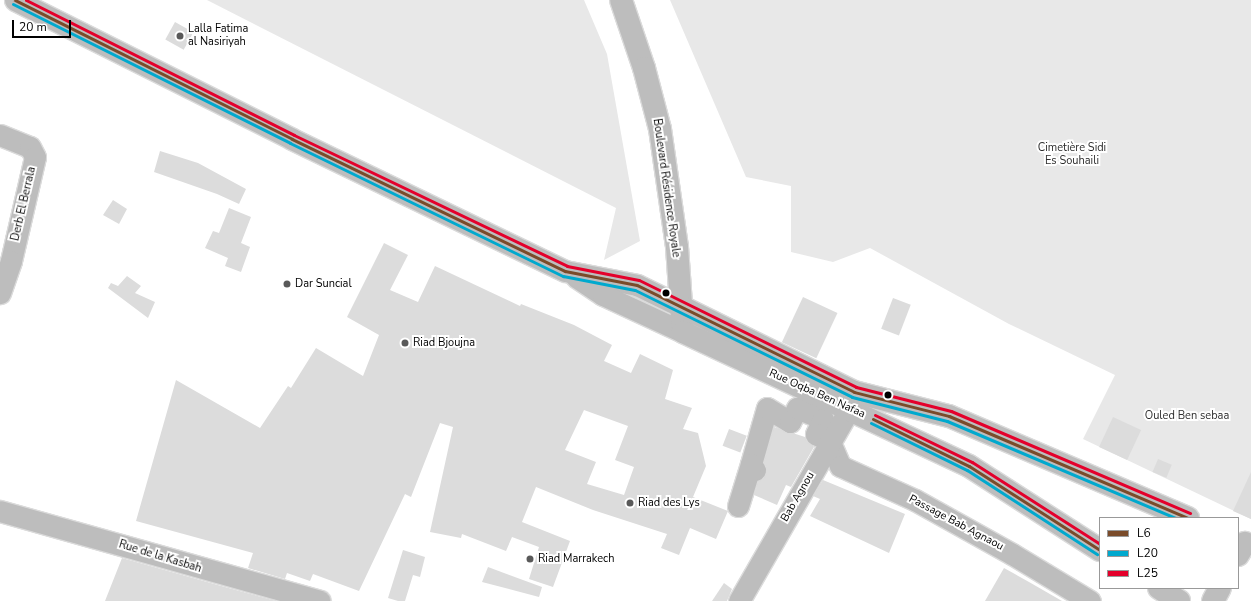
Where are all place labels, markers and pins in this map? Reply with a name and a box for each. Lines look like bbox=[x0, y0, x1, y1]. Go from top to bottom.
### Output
place label: Lalla Fatima al Nasiriyah bbox=[188, 23, 248, 49]
marker: Lalla Fatima al Nasiriyah bbox=[175, 31, 185, 41]
place label: Dar Suncial bbox=[295, 277, 352, 291]
marker: Dar Suncial bbox=[282, 279, 292, 289]
unlabelled marker bbox=[661, 288, 671, 298]
place label: Riad Bjoujna bbox=[413, 336, 475, 350]
marker: Riad Bjoujna bbox=[400, 338, 410, 348]
unlabelled marker bbox=[883, 390, 893, 400]
place label: Riad des Lys bbox=[638, 496, 700, 510]
marker: Riad des Lys bbox=[625, 498, 635, 508]
place label: Riad Marrakech bbox=[538, 552, 614, 566]
marker: Riad Marrakech bbox=[525, 554, 535, 564]

